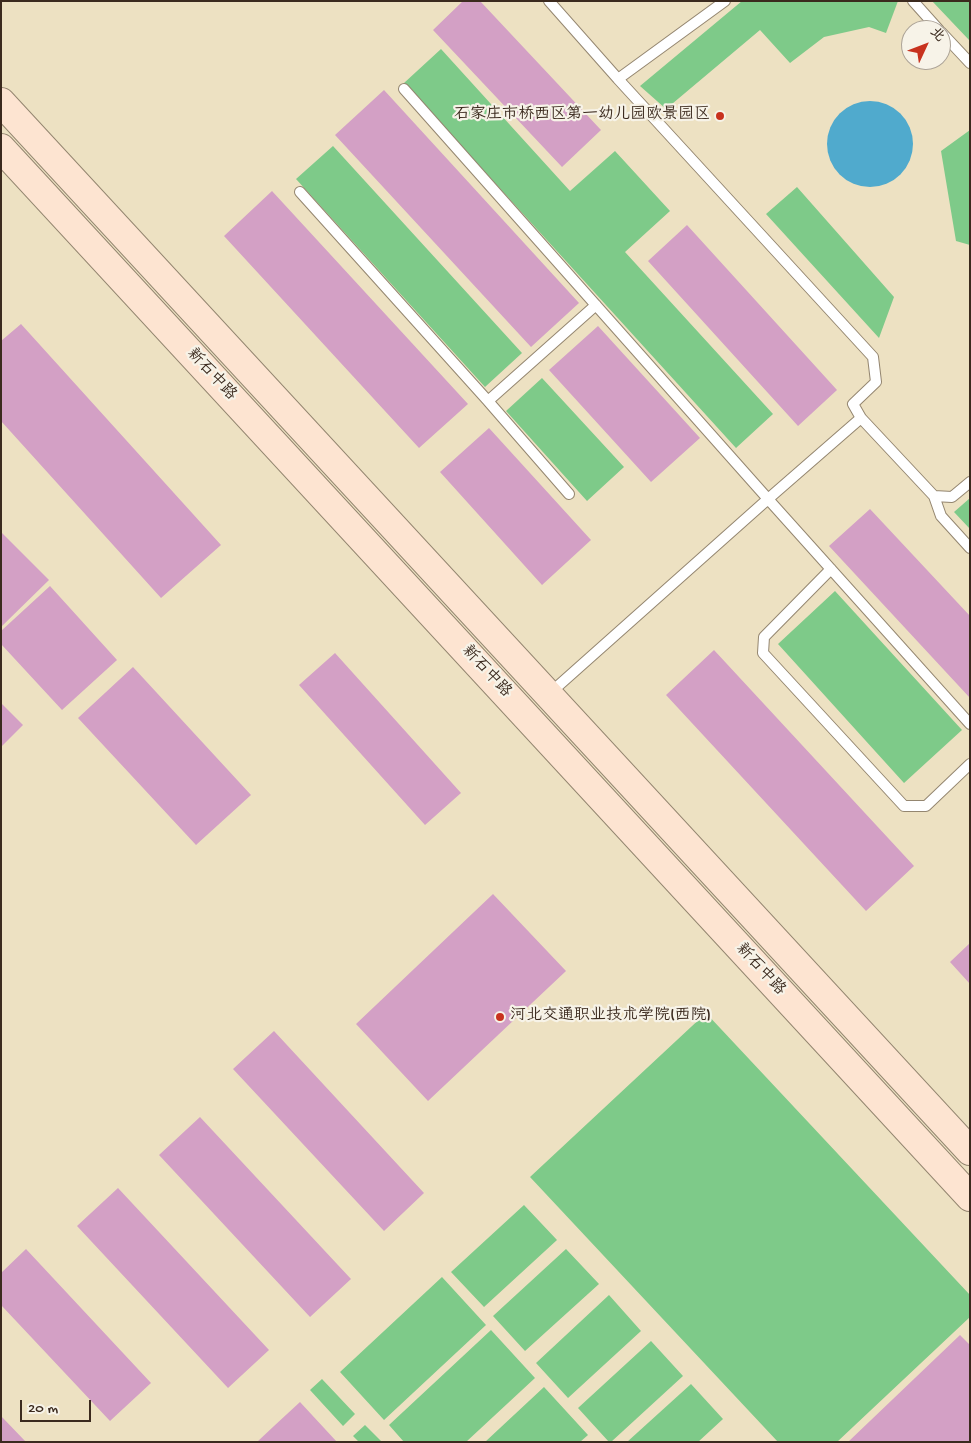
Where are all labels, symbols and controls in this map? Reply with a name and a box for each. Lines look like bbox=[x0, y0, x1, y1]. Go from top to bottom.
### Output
north arrow bbox=[901, 20, 951, 70]
text: 北 bbox=[926, 24, 948, 46]
place label: 石家庄市桥西区第一幼儿园欧景园区 bbox=[454, 106, 710, 126]
marker: 石家庄市桥西区第一幼儿园欧景园区 bbox=[714, 110, 726, 122]
street label: 新石中路 bbox=[182, 345, 240, 405]
street label: 新石中路 bbox=[457, 642, 515, 702]
street label: 新石中路 bbox=[731, 940, 789, 1000]
place label: 河北交通职业技术学院(西院) bbox=[510, 1007, 711, 1027]
marker: 河北交通职业技术学院(西院) bbox=[494, 1011, 506, 1023]
scale bar bbox=[22, 1390, 94, 1422]
text: 20 m bbox=[28, 1400, 58, 1418]

